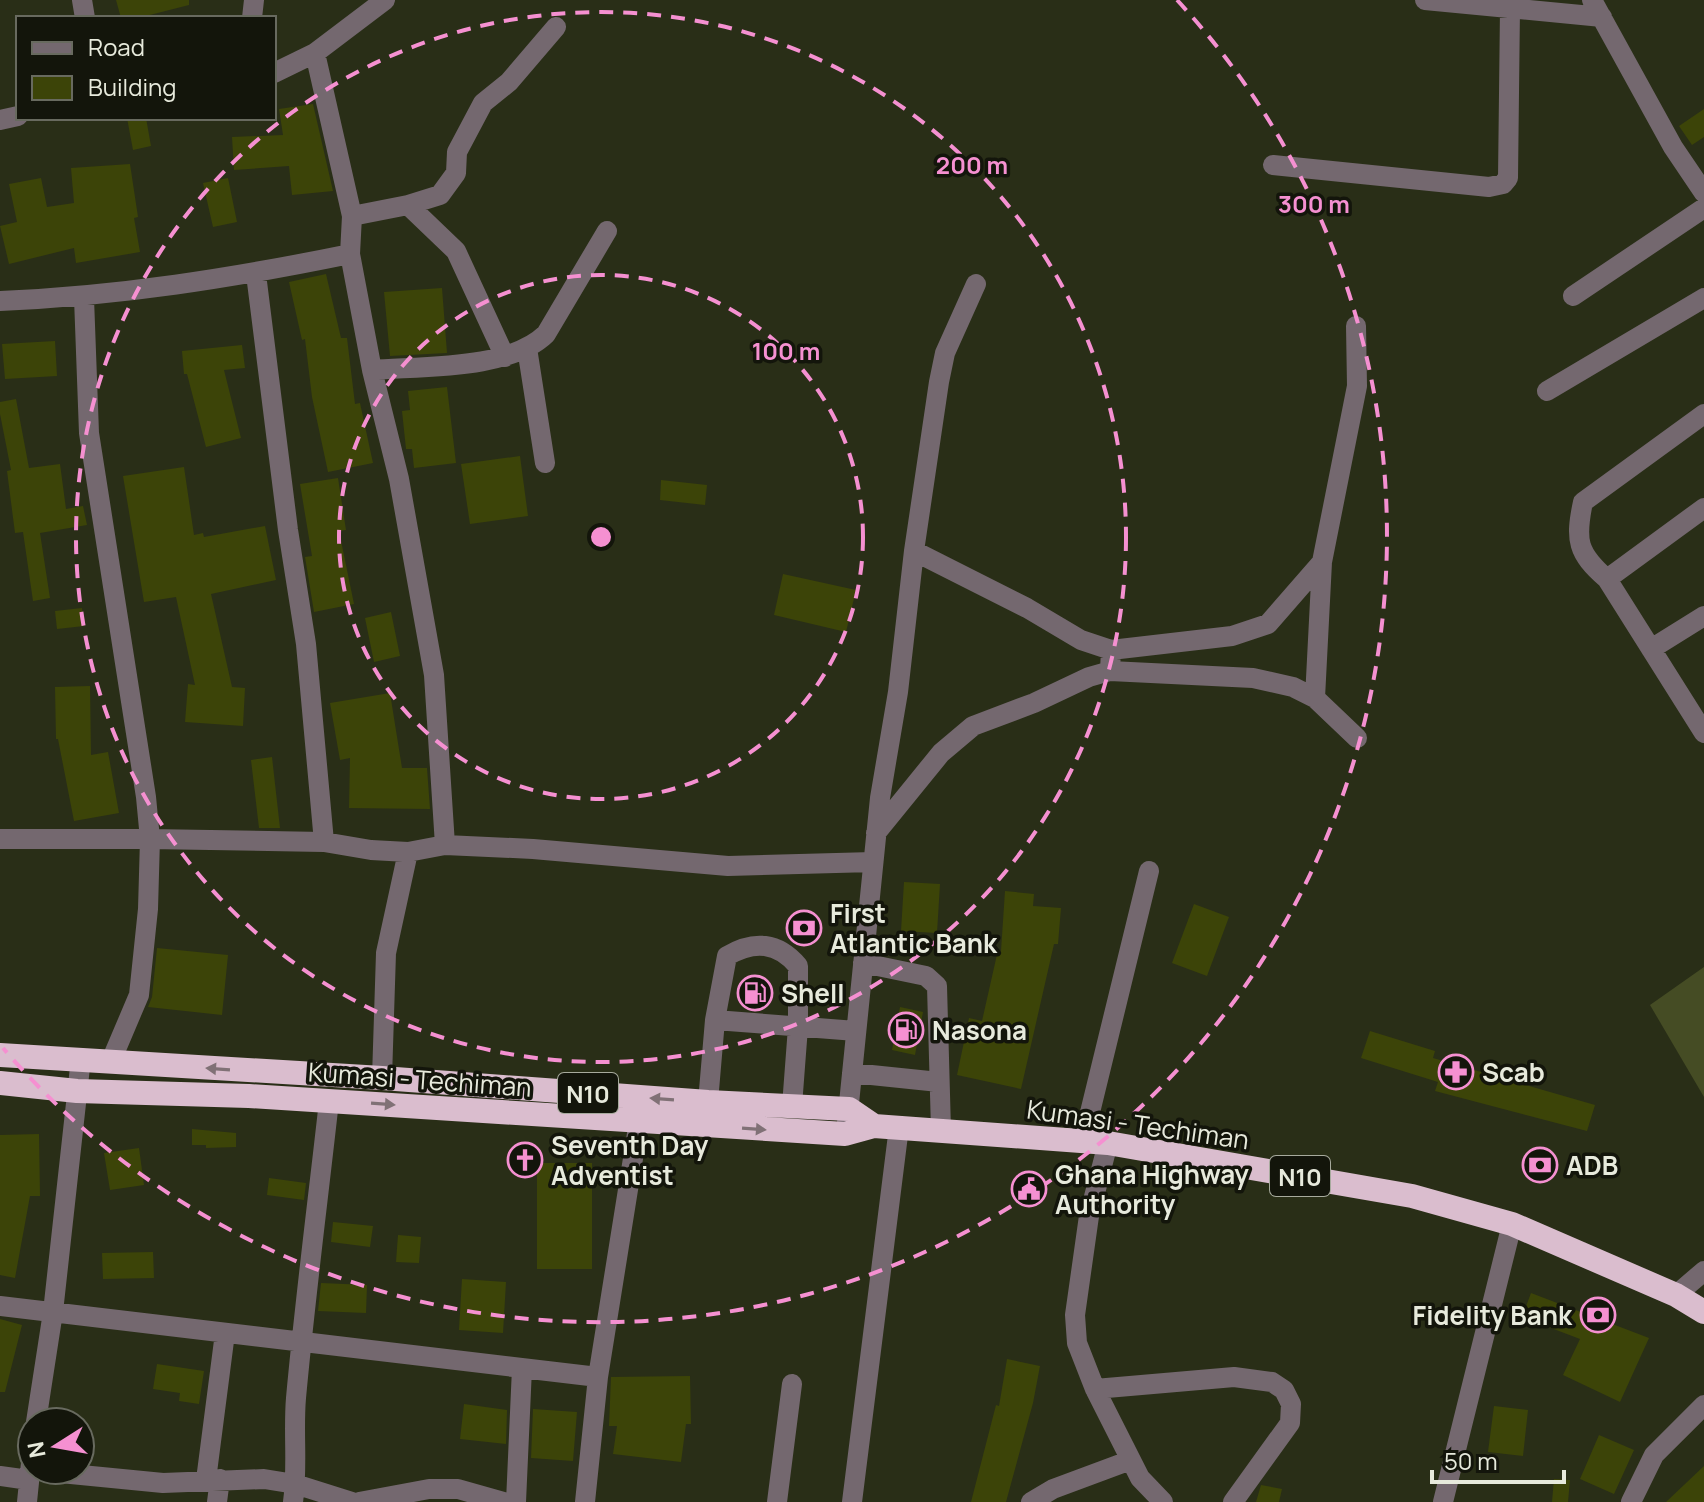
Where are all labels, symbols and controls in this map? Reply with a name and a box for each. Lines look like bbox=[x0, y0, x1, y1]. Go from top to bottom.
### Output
legend bbox=[16, 16, 276, 120]
text: Road bbox=[88, 30, 145, 63]
text: Building bbox=[88, 70, 176, 103]
text: 200 m bbox=[936, 148, 1008, 181]
text: 300 m bbox=[1278, 187, 1350, 220]
text: 100 m bbox=[752, 334, 820, 367]
centre of rings bbox=[587, 523, 615, 551]
place label: First Atlantic Bank bbox=[830, 895, 998, 961]
bank icon: First Atlantic Bank bbox=[785, 909, 823, 947]
fuel station icon: Shell bbox=[736, 974, 774, 1012]
place label: Shell bbox=[781, 975, 845, 1011]
fuel station icon: Nasona bbox=[887, 1011, 925, 1049]
place label: Nasona bbox=[932, 1012, 1027, 1048]
street label: Kumasi - Techiman bbox=[307, 1053, 533, 1105]
pharmacy icon: Scab bbox=[1437, 1053, 1475, 1091]
place label: Scab bbox=[1482, 1054, 1545, 1090]
one-way arrow bbox=[205, 1062, 230, 1075]
road number: N10 bbox=[558, 1073, 618, 1113]
street label: Kumasi - Techiman bbox=[1025, 1091, 1251, 1157]
one-way arrow bbox=[649, 1092, 674, 1105]
one-way arrow bbox=[371, 1098, 396, 1111]
one-way arrow bbox=[742, 1122, 767, 1135]
place label: Seventh Day Adventist bbox=[551, 1127, 709, 1193]
church icon: Seventh Day Adventist bbox=[506, 1141, 544, 1179]
bank icon: ADB bbox=[1521, 1146, 1559, 1184]
place label: ADB bbox=[1566, 1147, 1618, 1183]
place label: Ghana Highway Authority bbox=[1055, 1156, 1249, 1222]
road number: N10 bbox=[1270, 1156, 1330, 1196]
public building icon: Ghana Highway Authority bbox=[1010, 1170, 1048, 1208]
bank icon: Fidelity Bank bbox=[1579, 1296, 1617, 1334]
place label: Fidelity Bank bbox=[1413, 1297, 1573, 1333]
north arrow bbox=[16, 1406, 96, 1486]
scale bar bbox=[1432, 1434, 1564, 1484]
text: N bbox=[20, 1439, 53, 1460]
text: 50 m bbox=[1444, 1444, 1498, 1477]

